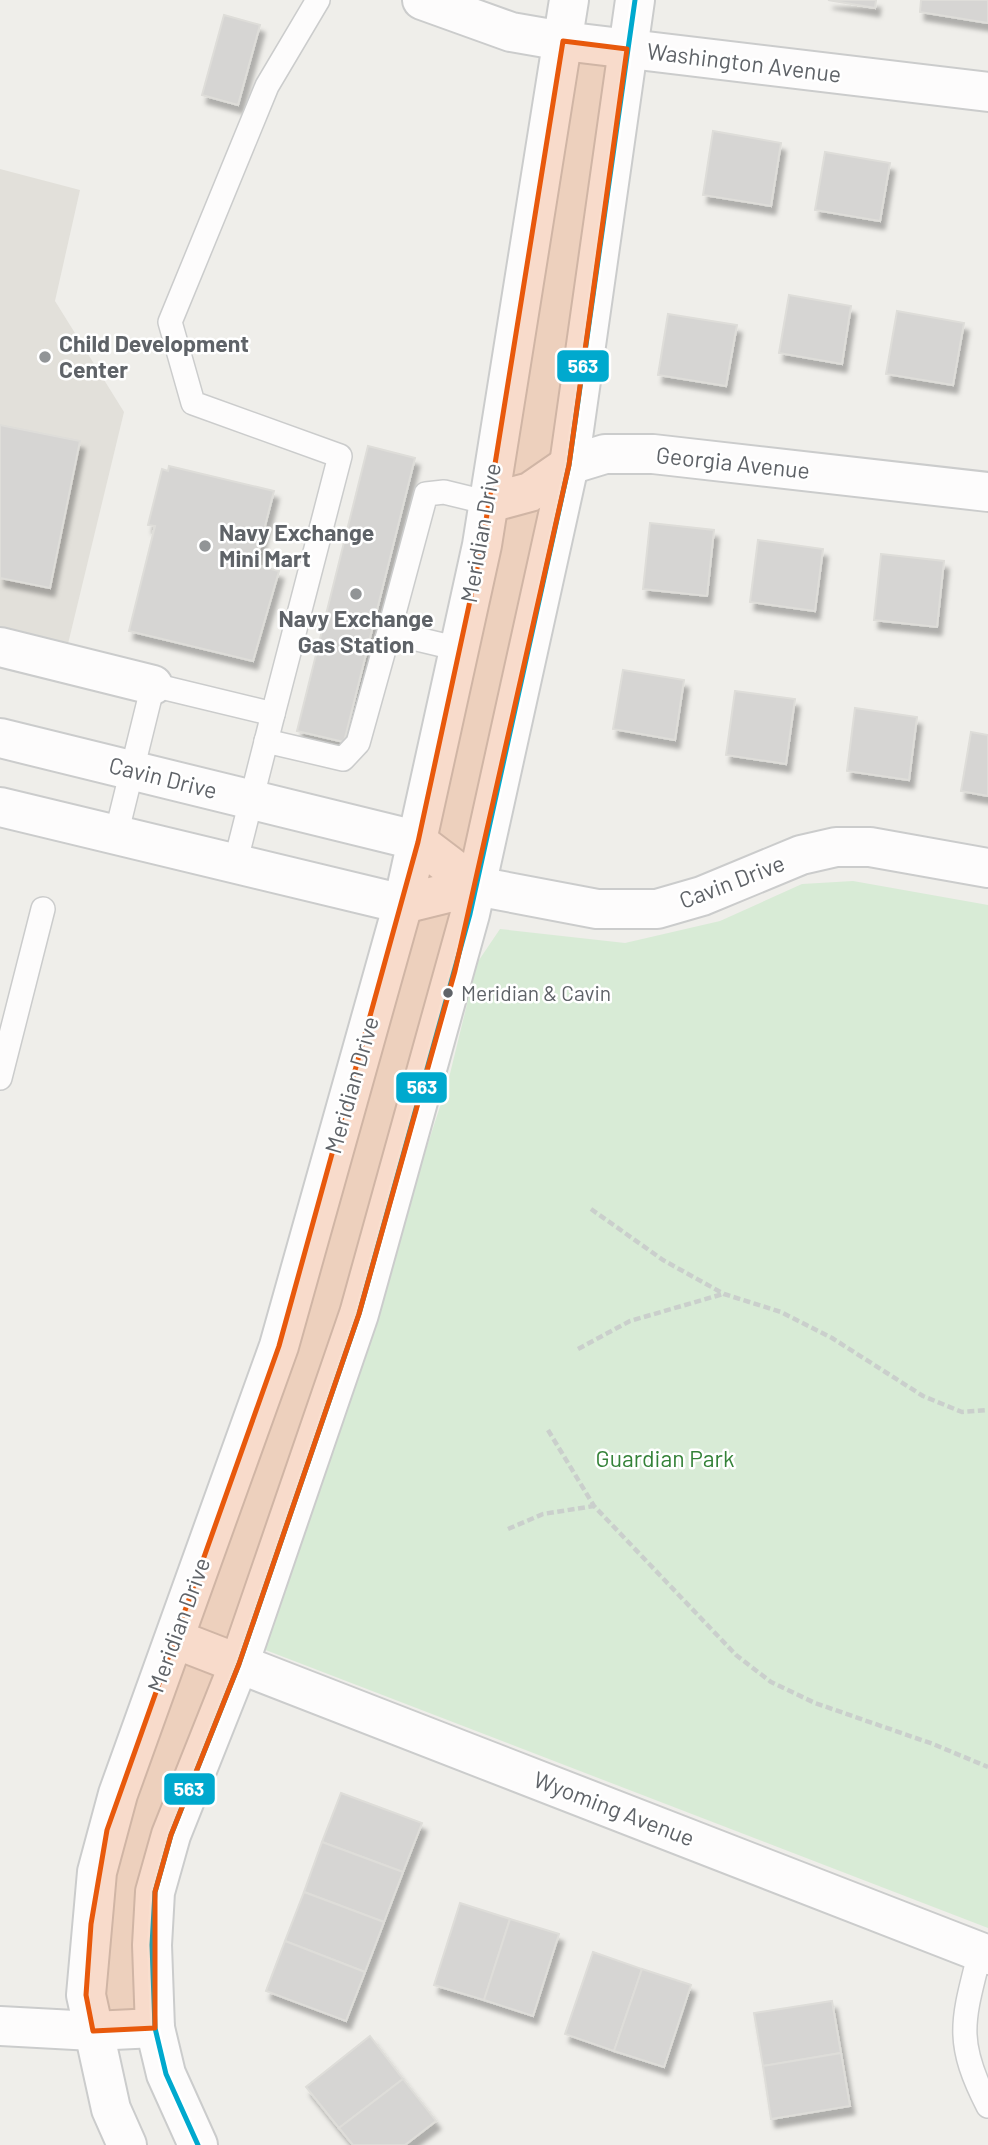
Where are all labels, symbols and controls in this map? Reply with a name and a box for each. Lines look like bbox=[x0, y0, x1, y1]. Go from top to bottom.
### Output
street label: Washington Avenue bbox=[645, 36, 843, 88]
place label: Child Development Center bbox=[59, 329, 249, 383]
marker: Child Development Center bbox=[37, 349, 53, 365]
line badge: 563 bbox=[556, 349, 610, 383]
text: 563 bbox=[568, 354, 598, 377]
street label: Georgia Avenue bbox=[655, 440, 811, 484]
street label: Meridian Drive bbox=[454, 461, 506, 605]
place label: Navy Exchange Mini Mart bbox=[219, 518, 374, 572]
marker: Navy Exchange Mini Mart bbox=[197, 538, 213, 554]
marker: Navy Exchange Gas Station bbox=[348, 586, 364, 602]
place label: Navy Exchange Gas Station bbox=[278, 604, 434, 658]
street label: Cavin Drive bbox=[106, 750, 220, 804]
street label: Cavin Drive bbox=[675, 848, 788, 914]
place label: Meridian & Cavin bbox=[461, 980, 611, 1005]
marker: Meridian & Cavin bbox=[441, 986, 455, 1000]
street label: Meridian Drive bbox=[318, 1013, 384, 1157]
line badge: 563 bbox=[395, 1071, 448, 1104]
text: 563 bbox=[407, 1075, 437, 1098]
park label: Guardian Park bbox=[596, 1444, 734, 1472]
street label: Meridian Drive bbox=[141, 1553, 215, 1696]
street label: Wyoming Avenue bbox=[530, 1765, 699, 1852]
line badge: 563 bbox=[163, 1772, 216, 1806]
text: 563 bbox=[174, 1777, 204, 1800]

